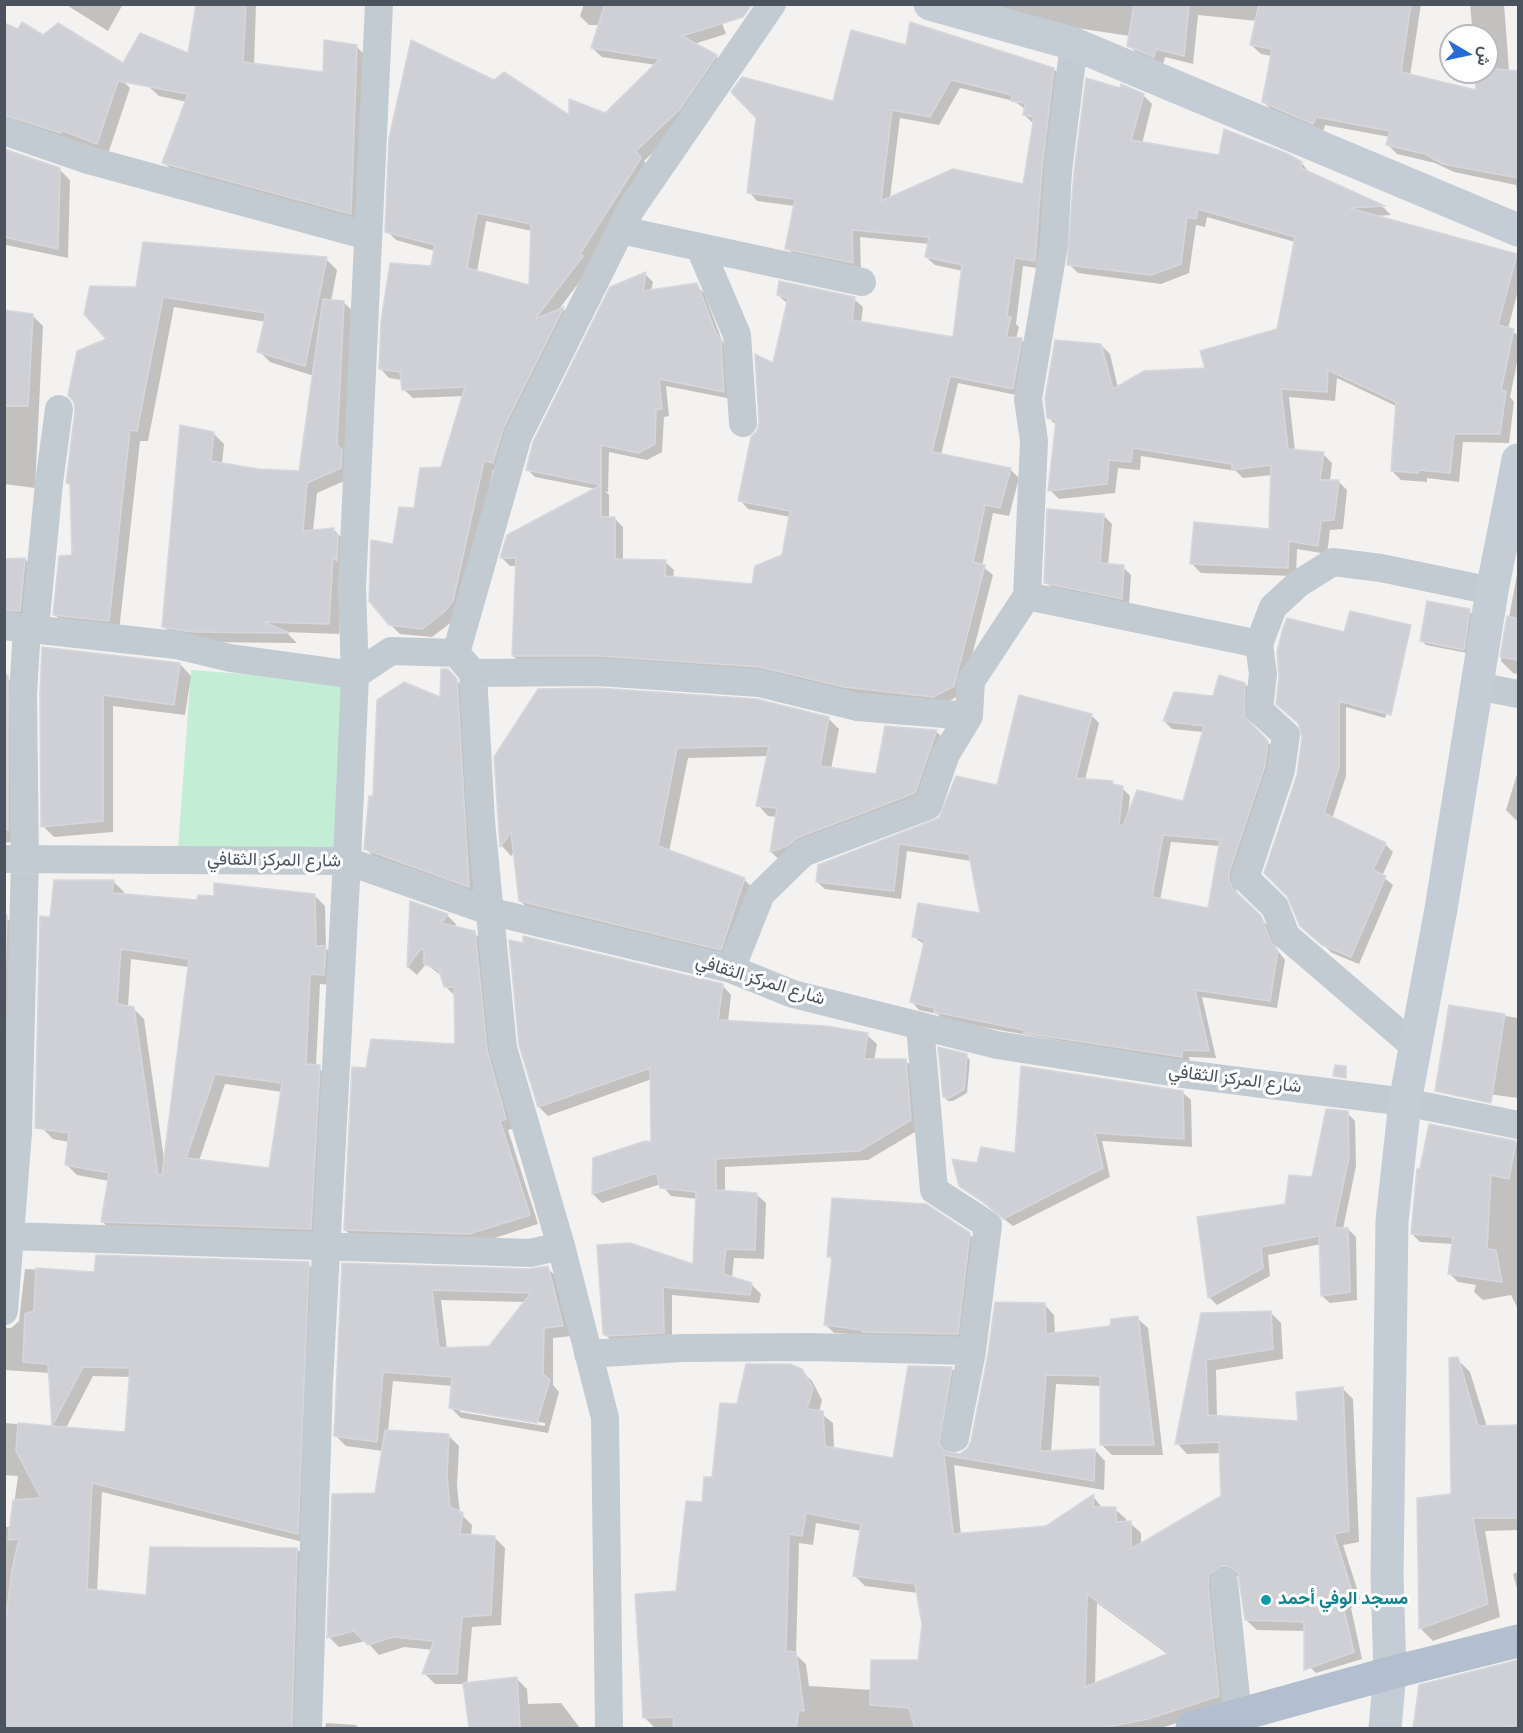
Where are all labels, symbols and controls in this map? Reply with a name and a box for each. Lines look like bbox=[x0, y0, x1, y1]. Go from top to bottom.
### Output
north arrow bbox=[1439, 24, 1499, 84]
text: ش bbox=[1471, 45, 1498, 68]
street label: شارع المركز الثقافي bbox=[207, 849, 341, 873]
street label: شارع المركز الثقافي bbox=[693, 951, 827, 1011]
street label: شارع المركز الثقافي bbox=[1167, 1061, 1303, 1099]
place label: مسجد الوفي أحمد bbox=[1278, 1589, 1408, 1611]
marker: مسجد الوفي أحمد bbox=[1259, 1593, 1273, 1607]

